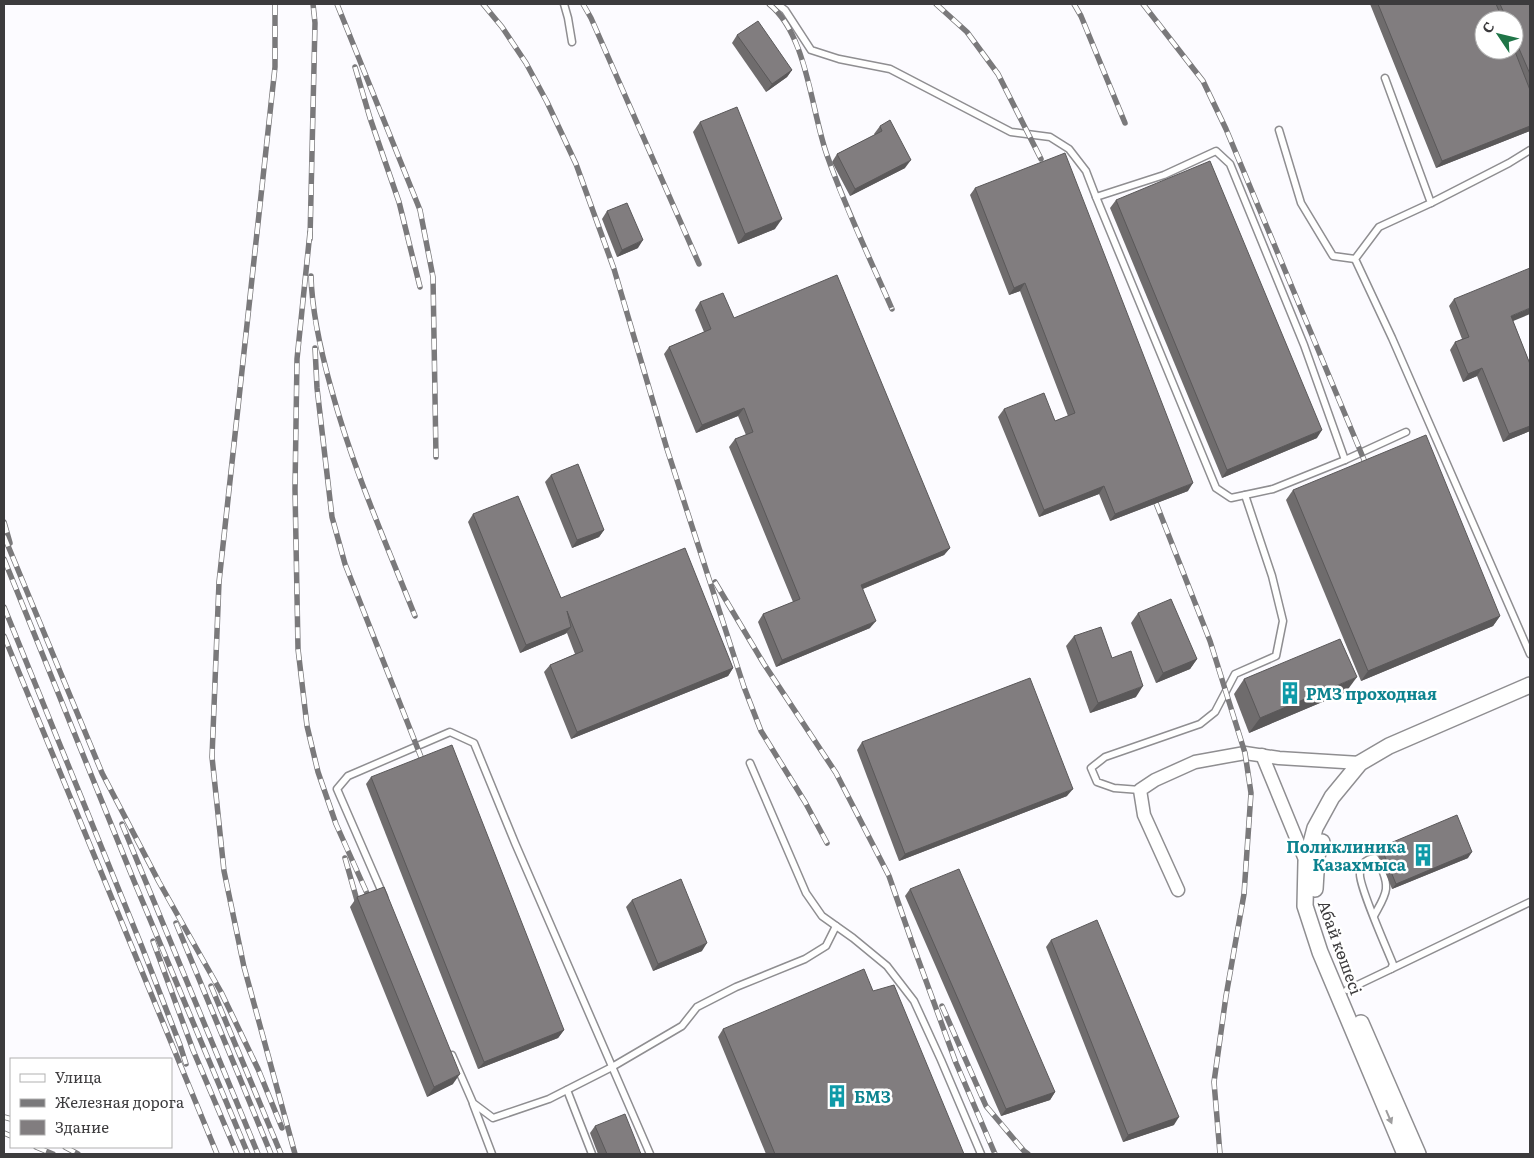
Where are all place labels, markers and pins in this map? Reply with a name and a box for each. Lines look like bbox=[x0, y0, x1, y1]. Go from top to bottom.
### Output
building icon: РМЗ проходная bbox=[1277, 680, 1303, 706]
place label: РМЗ проходная bbox=[1306, 681, 1437, 705]
place label: Поликлиника Казахмыса bbox=[1286, 834, 1407, 876]
building icon: Поликлиника Казахмыса bbox=[1410, 842, 1436, 868]
building icon: БМЗ bbox=[824, 1083, 850, 1109]
place label: БМЗ bbox=[854, 1084, 891, 1108]

